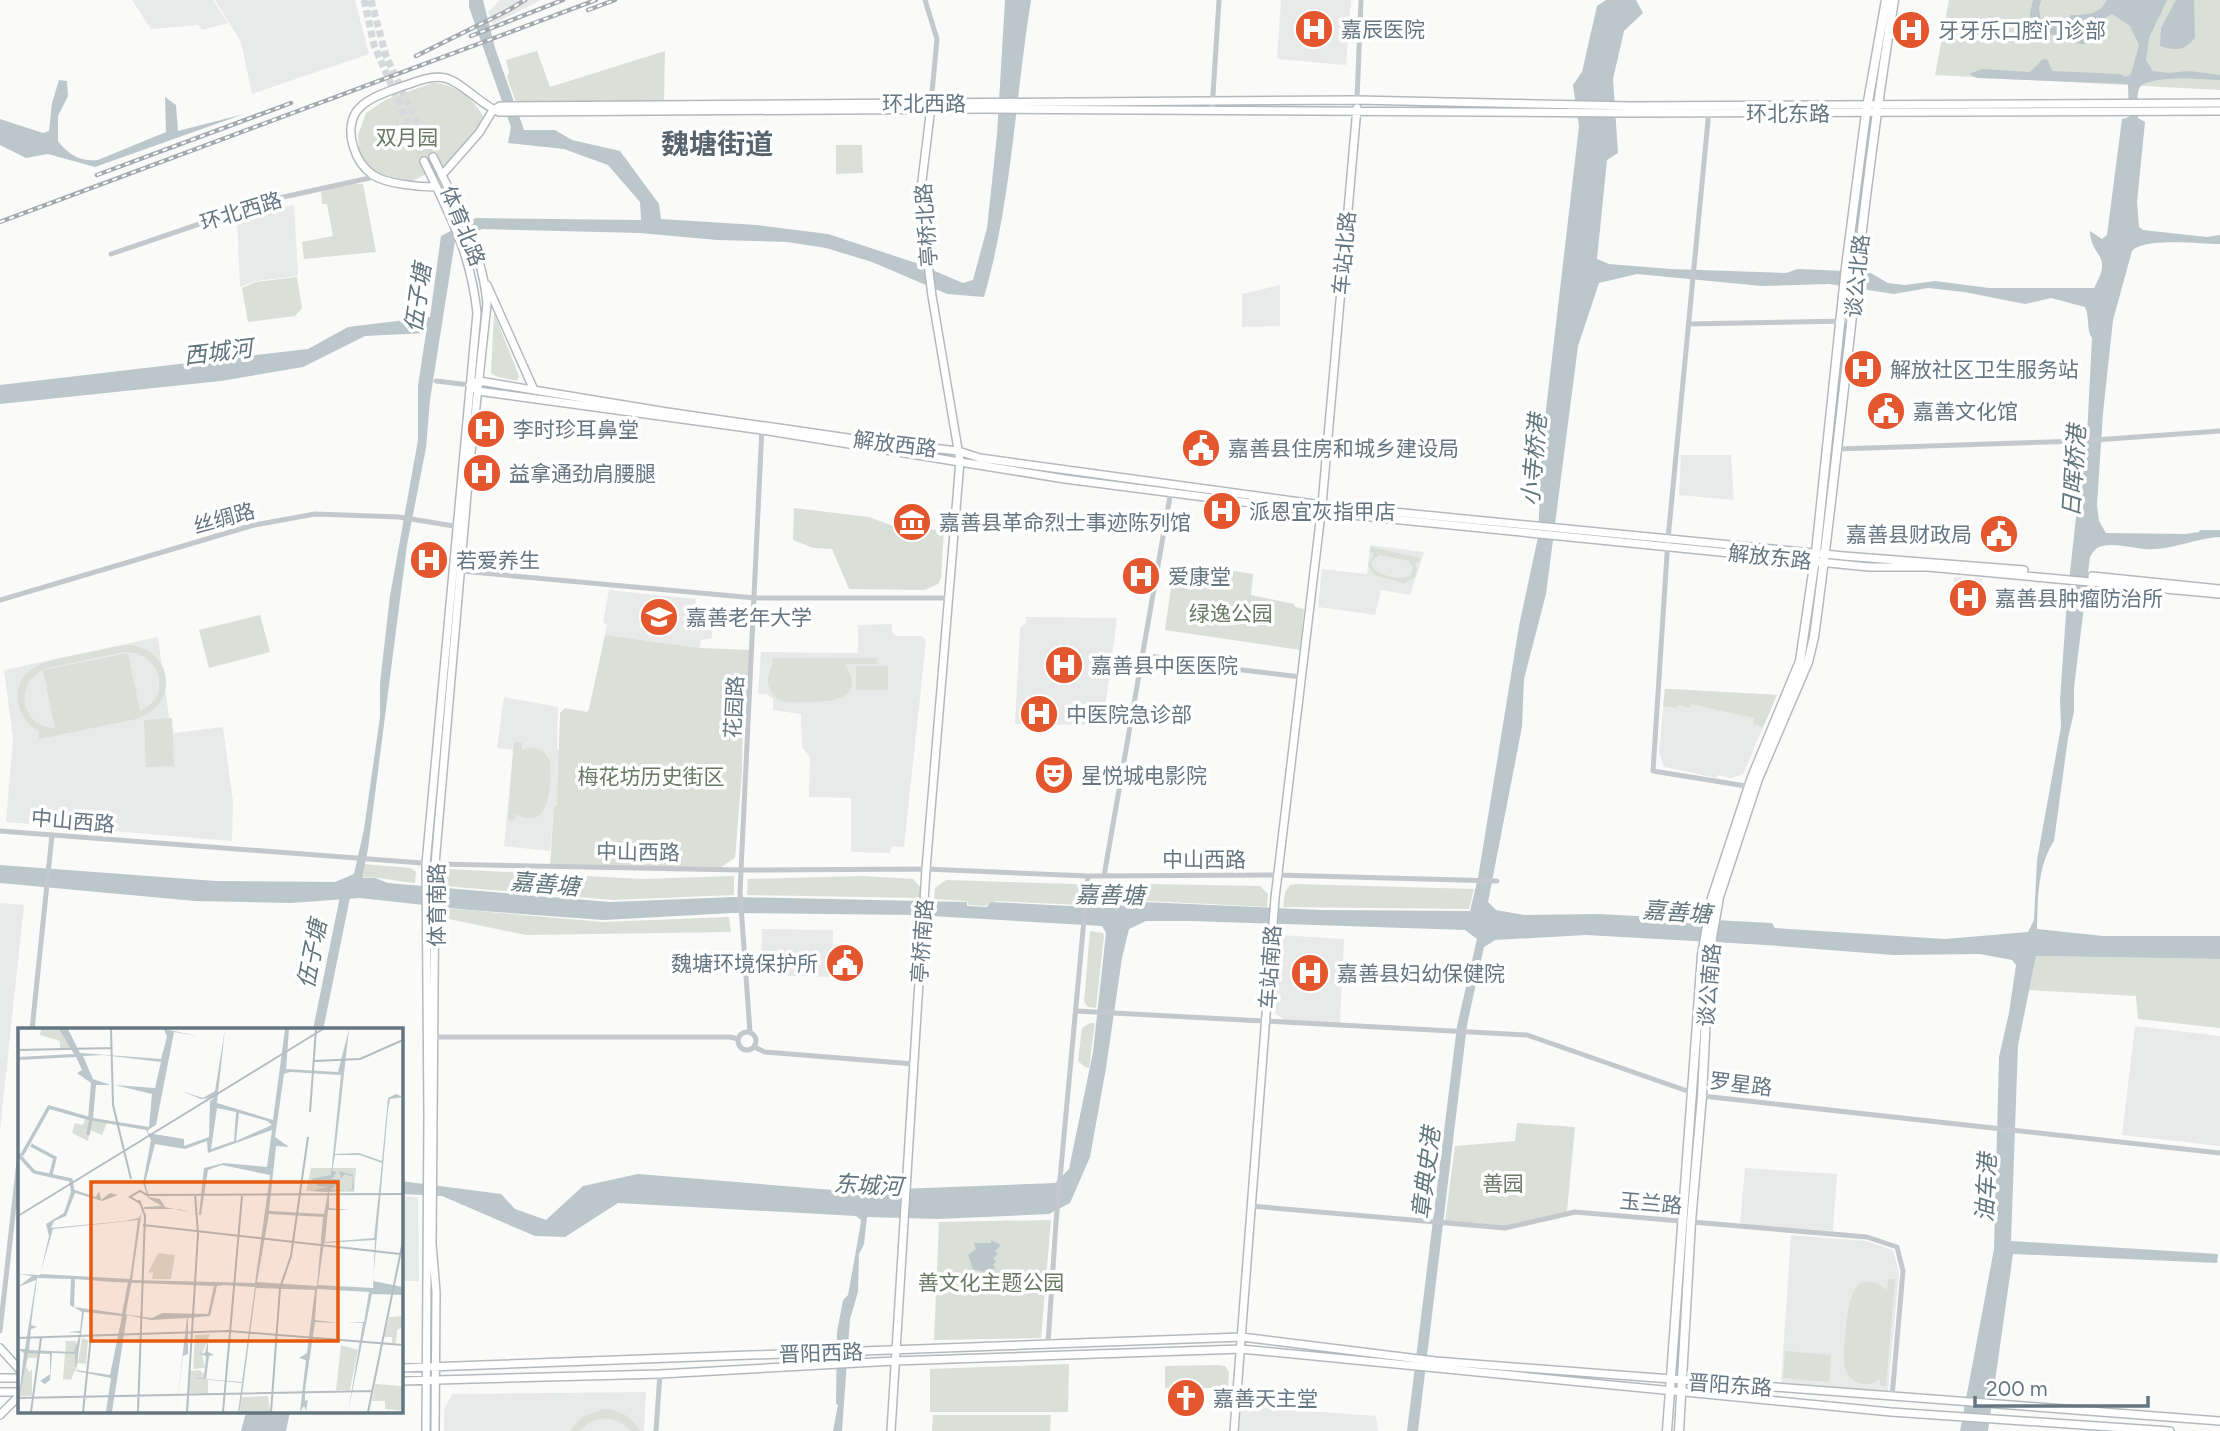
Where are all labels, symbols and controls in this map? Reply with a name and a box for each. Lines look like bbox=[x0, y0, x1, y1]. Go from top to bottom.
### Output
hospital icon: 嘉辰医院 bbox=[1293, 8, 1335, 50]
hospital icon: 牙牙乐口腔门诊部 bbox=[1890, 9, 1932, 51]
place label: 嘉辰医院 bbox=[1341, 17, 1425, 42]
place label: 牙牙乐口腔门诊部 bbox=[1938, 18, 2106, 43]
street label: 环北西路 bbox=[882, 91, 966, 116]
street label: 环北东路 bbox=[1746, 101, 1830, 126]
park label: 双月园 bbox=[376, 125, 439, 150]
district label: 魏塘街道 bbox=[661, 127, 773, 161]
street label: 体育北路 bbox=[436, 182, 490, 270]
street label: 亭桥北路 bbox=[911, 182, 941, 268]
street label: 环北西路 bbox=[197, 187, 285, 235]
street label: 车站北路 bbox=[1328, 210, 1360, 296]
street label: 谈公北路 bbox=[1840, 233, 1874, 319]
water label: 伍子塘 bbox=[399, 258, 437, 334]
water label: 西城河 bbox=[182, 333, 258, 370]
hospital icon: 解放社区卫生服务站 bbox=[1842, 348, 1884, 390]
place label: 解放社区卫生服务站 bbox=[1890, 357, 2079, 382]
public building icon: 嘉善文化馆 bbox=[1865, 390, 1907, 432]
place label: 嘉善文化馆 bbox=[1913, 399, 2018, 424]
hospital icon: 李时珍耳鼻堂 bbox=[465, 408, 507, 450]
water label: 小寺桥港 bbox=[1516, 410, 1552, 507]
place label: 李时珍耳鼻堂 bbox=[513, 417, 639, 442]
water label: 日晖桥港 bbox=[2057, 421, 2091, 518]
street label: 解放西路 bbox=[852, 426, 938, 462]
public building icon: 嘉善县住房和城乡建设局 bbox=[1180, 427, 1222, 469]
place label: 嘉善县住房和城乡建设局 bbox=[1228, 436, 1459, 461]
hospital icon: 益拿通劲肩腰腿 bbox=[461, 452, 503, 494]
place label: 益拿通劲肩腰腿 bbox=[509, 461, 656, 486]
hospital icon: 派恩宜灰指甲店 bbox=[1201, 490, 1243, 532]
street label: 丝绸路 bbox=[190, 498, 258, 538]
place label: 派恩宜灰指甲店 bbox=[1249, 499, 1396, 524]
museum icon: 嘉善县革命烈士事迹陈列馆 bbox=[891, 501, 933, 543]
place label: 嘉善县革命烈士事迹陈列馆 bbox=[939, 510, 1191, 535]
public building icon: 嘉善县财政局 bbox=[1978, 513, 2020, 555]
place label: 嘉善县财政局 bbox=[1846, 522, 1972, 547]
hospital icon: 若爱养生 bbox=[408, 539, 450, 581]
street label: 解放东路 bbox=[1727, 540, 1813, 574]
place label: 若爱养生 bbox=[456, 548, 540, 573]
hospital icon: 爱康堂 bbox=[1120, 555, 1162, 597]
place label: 爱康堂 bbox=[1168, 564, 1231, 589]
hospital icon: 嘉善县肿瘤防治所 bbox=[1947, 577, 1989, 619]
place label: 嘉善县肿瘤防治所 bbox=[1995, 586, 2163, 611]
school or university icon: 嘉善老年大学 bbox=[638, 596, 680, 638]
park label: 绿逸公园 bbox=[1189, 601, 1273, 626]
place label: 嘉善老年大学 bbox=[686, 605, 812, 630]
hospital icon: 嘉善县中医医院 bbox=[1043, 644, 1085, 686]
place label: 嘉善县中医医院 bbox=[1091, 653, 1238, 678]
street label: 花园路 bbox=[720, 675, 748, 739]
hospital icon: 中医院急诊部 bbox=[1018, 693, 1060, 735]
place label: 中医院急诊部 bbox=[1066, 702, 1192, 727]
theatre icon: 星悦城电影院 bbox=[1033, 754, 1075, 796]
place label: 星悦城电影院 bbox=[1081, 763, 1207, 788]
park label: 梅花坊历史街区 bbox=[578, 764, 725, 789]
street label: 中山西路 bbox=[30, 805, 116, 837]
street label: 中山西路 bbox=[596, 839, 680, 865]
street label: 中山西路 bbox=[1162, 847, 1246, 872]
street label: 体育南路 bbox=[424, 863, 449, 947]
water label: 嘉善塘 bbox=[509, 867, 585, 901]
water label: 嘉善塘 bbox=[1075, 880, 1149, 910]
water label: 嘉善塘 bbox=[1642, 896, 1716, 929]
street label: 亭桥南路 bbox=[907, 898, 937, 984]
water label: 伍子塘 bbox=[292, 914, 333, 991]
street label: 车站南路 bbox=[1255, 924, 1285, 1010]
public building icon: 魏塘环境保护所 bbox=[824, 942, 866, 984]
street label: 谈公南路 bbox=[1693, 942, 1725, 1028]
place label: 魏塘环境保护所 bbox=[671, 951, 818, 976]
hospital icon: 嘉善县妇幼保健院 bbox=[1289, 952, 1331, 994]
place label: 嘉善县妇幼保健院 bbox=[1337, 961, 1505, 986]
inset map bbox=[18, 1028, 402, 1414]
street label: 罗星路 bbox=[1708, 1068, 1774, 1100]
water label: 章典史港 bbox=[1406, 1123, 1446, 1220]
water label: 油车港 bbox=[1970, 1150, 2002, 1223]
water label: 东城河 bbox=[833, 1169, 907, 1201]
park label: 善园 bbox=[1482, 1171, 1524, 1196]
street label: 玉兰路 bbox=[1619, 1188, 1683, 1218]
park label: 善文化主题公园 bbox=[918, 1270, 1065, 1295]
street label: 晋阳西路 bbox=[779, 1339, 863, 1367]
scale bar bbox=[1975, 1364, 2148, 1408]
street label: 晋阳东路 bbox=[1687, 1370, 1773, 1400]
text: 200 m bbox=[1986, 1376, 2048, 1401]
church icon: 嘉善天主堂 bbox=[1165, 1377, 1207, 1419]
place label: 嘉善天主堂 bbox=[1213, 1386, 1318, 1411]

